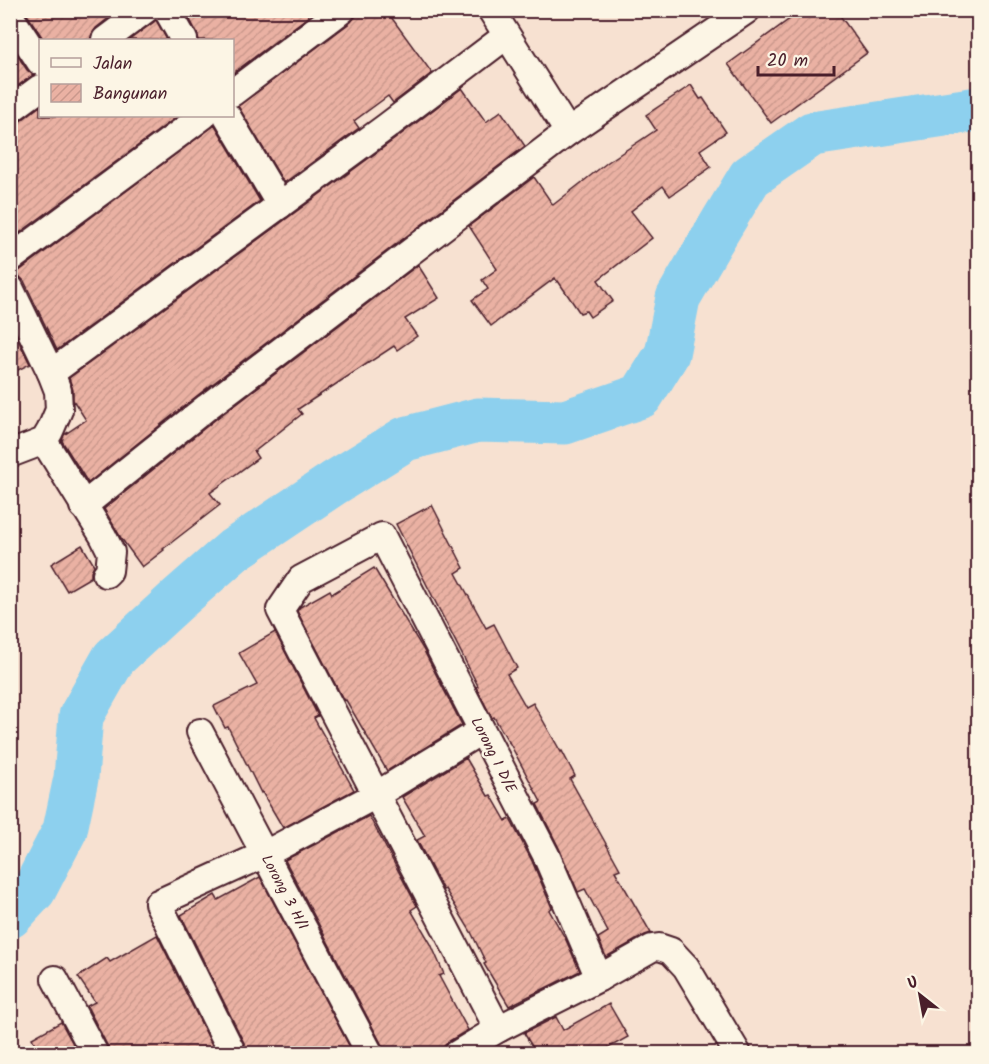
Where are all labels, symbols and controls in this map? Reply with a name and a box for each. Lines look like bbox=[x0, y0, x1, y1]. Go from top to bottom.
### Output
legend bbox=[39, 39, 234, 117]
scale bar bbox=[758, 39, 834, 77]
text: 20 m bbox=[767, 47, 808, 76]
text: Jalan bbox=[93, 50, 132, 79]
text: Bangunan bbox=[93, 80, 167, 109]
street label: Lorong 1 D/E bbox=[464, 713, 523, 799]
street label: Lorong 3 H/I bbox=[254, 850, 314, 935]
north arrow bbox=[890, 965, 950, 1025]
text: U bbox=[903, 970, 924, 997]

